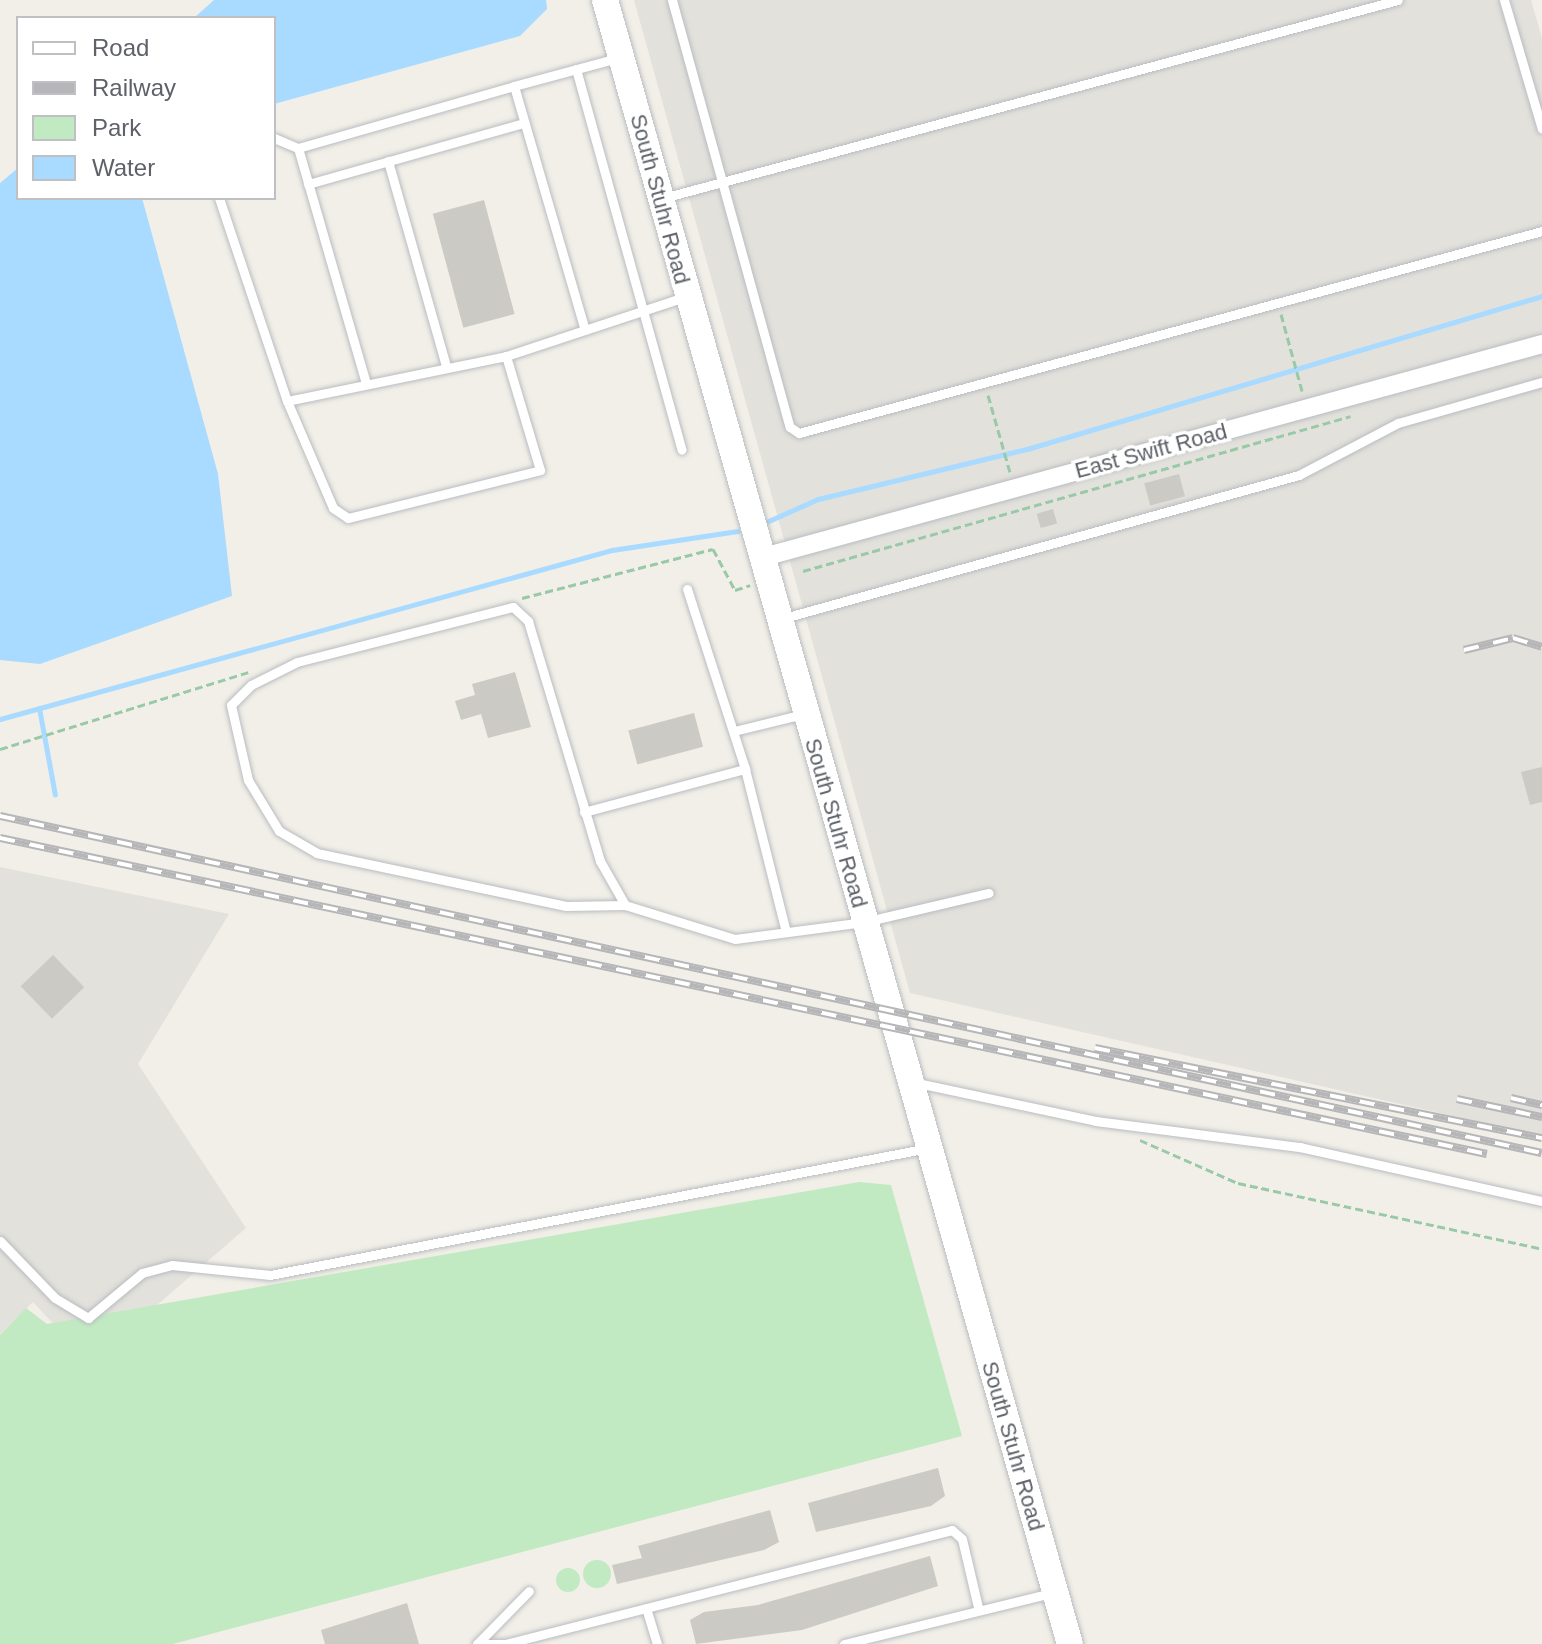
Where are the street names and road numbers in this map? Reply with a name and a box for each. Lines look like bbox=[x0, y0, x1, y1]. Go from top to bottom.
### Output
street label: South Stuhr Road bbox=[625, 111, 695, 287]
street label: East Swift Road bbox=[1072, 418, 1230, 484]
street label: South Stuhr Road bbox=[799, 735, 873, 911]
street label: South Stuhr Road bbox=[976, 1358, 1050, 1534]

